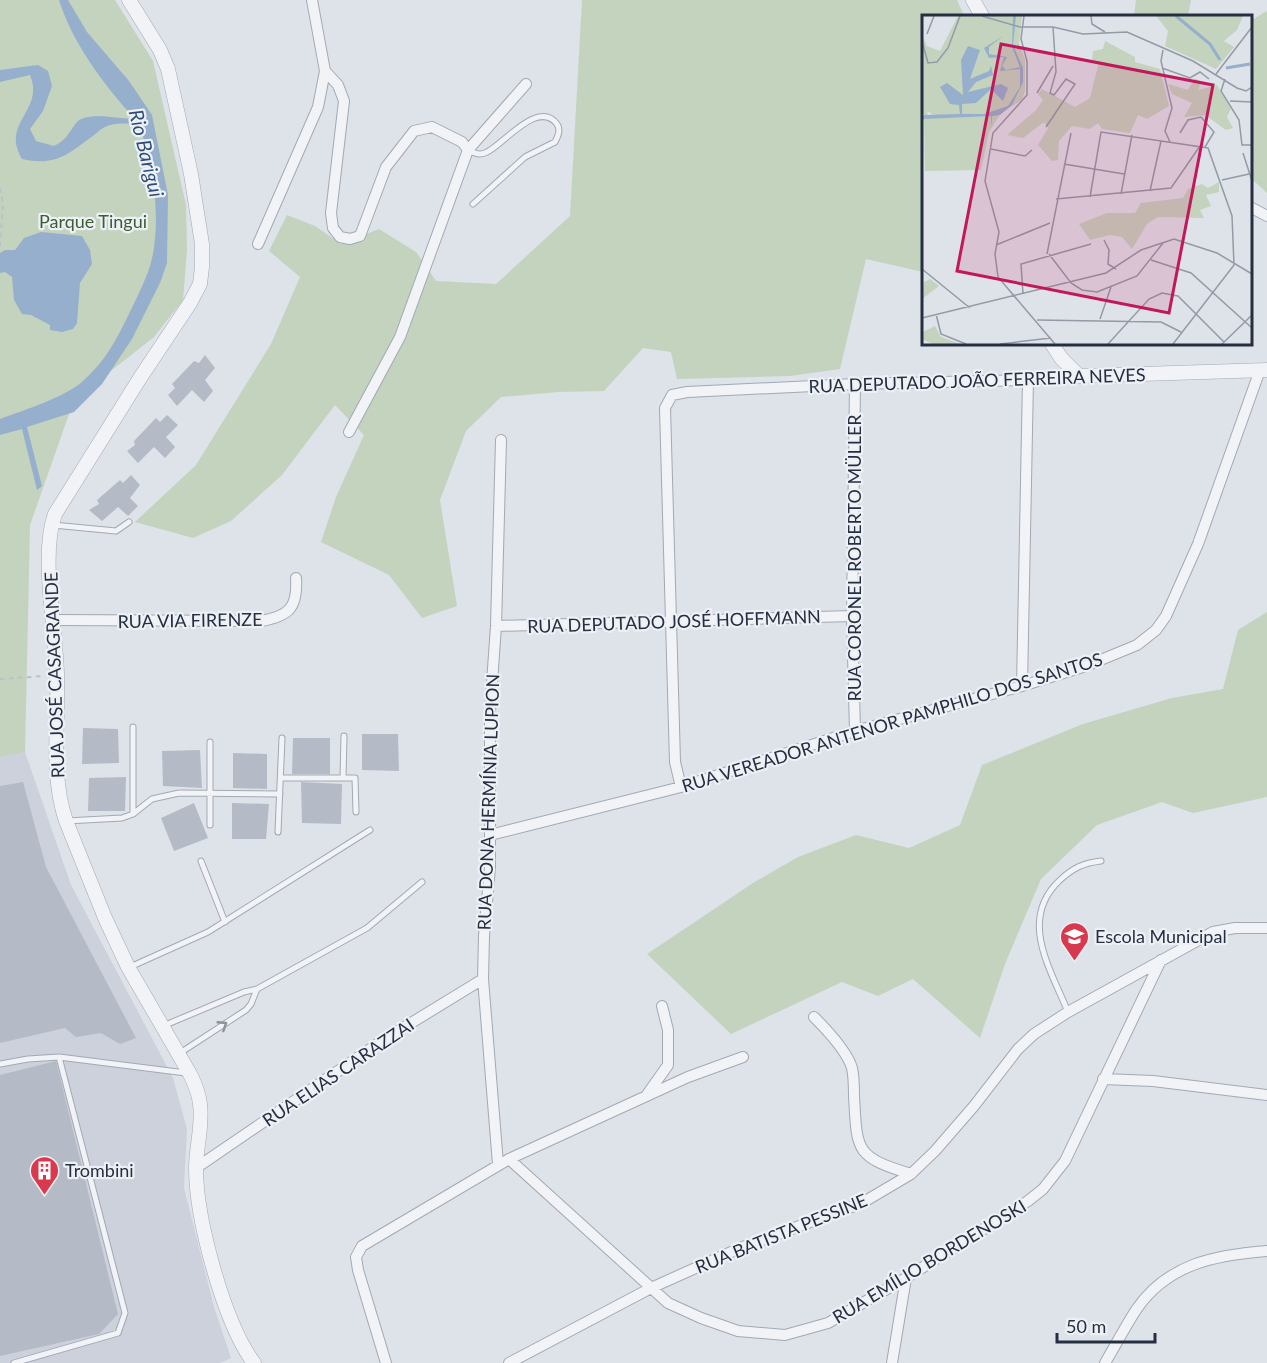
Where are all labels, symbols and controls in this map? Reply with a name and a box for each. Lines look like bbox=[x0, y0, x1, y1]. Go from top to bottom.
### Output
inset map bbox=[922, 15, 1252, 345]
water label: Rio Barigui bbox=[125, 107, 170, 200]
park label: Parque Tingui bbox=[39, 210, 147, 232]
street label: RUA DEPUTADO JOÃO FERREIRA NEVES bbox=[808, 363, 1146, 397]
street label: RUA CORONEL ROBERTO MÜLLER bbox=[843, 414, 865, 702]
street label: RUA JOSÉ CASAGRANDE bbox=[39, 571, 69, 779]
street label: RUA DEPUTADO JOSÉ HOFFMANN bbox=[527, 605, 821, 637]
street label: RUA VIA FIRENZE bbox=[117, 608, 263, 632]
street label: RUA VEREADOR ANTENOR PAMPHILO DOS SANTOS bbox=[679, 647, 1105, 797]
street label: RUA DONA HERMÍNIA LUPION bbox=[473, 673, 503, 931]
school or university icon: Escola Municipal bbox=[1058, 920, 1090, 962]
place label: Escola Municipal bbox=[1095, 925, 1227, 947]
street label: RUA ELIAS CARAZZAI bbox=[258, 1013, 418, 1131]
one-way arrow bbox=[216, 1021, 227, 1032]
building icon: Trombini bbox=[28, 1154, 60, 1196]
place label: Trombini bbox=[65, 1159, 134, 1181]
street label: RUA BATISTA PESSINE bbox=[692, 1188, 870, 1278]
street label: RUA EMÍLIO BORDENOSKI bbox=[828, 1194, 1030, 1328]
scale bar bbox=[1057, 1306, 1154, 1344]
text: 50 m bbox=[1066, 1315, 1106, 1337]

